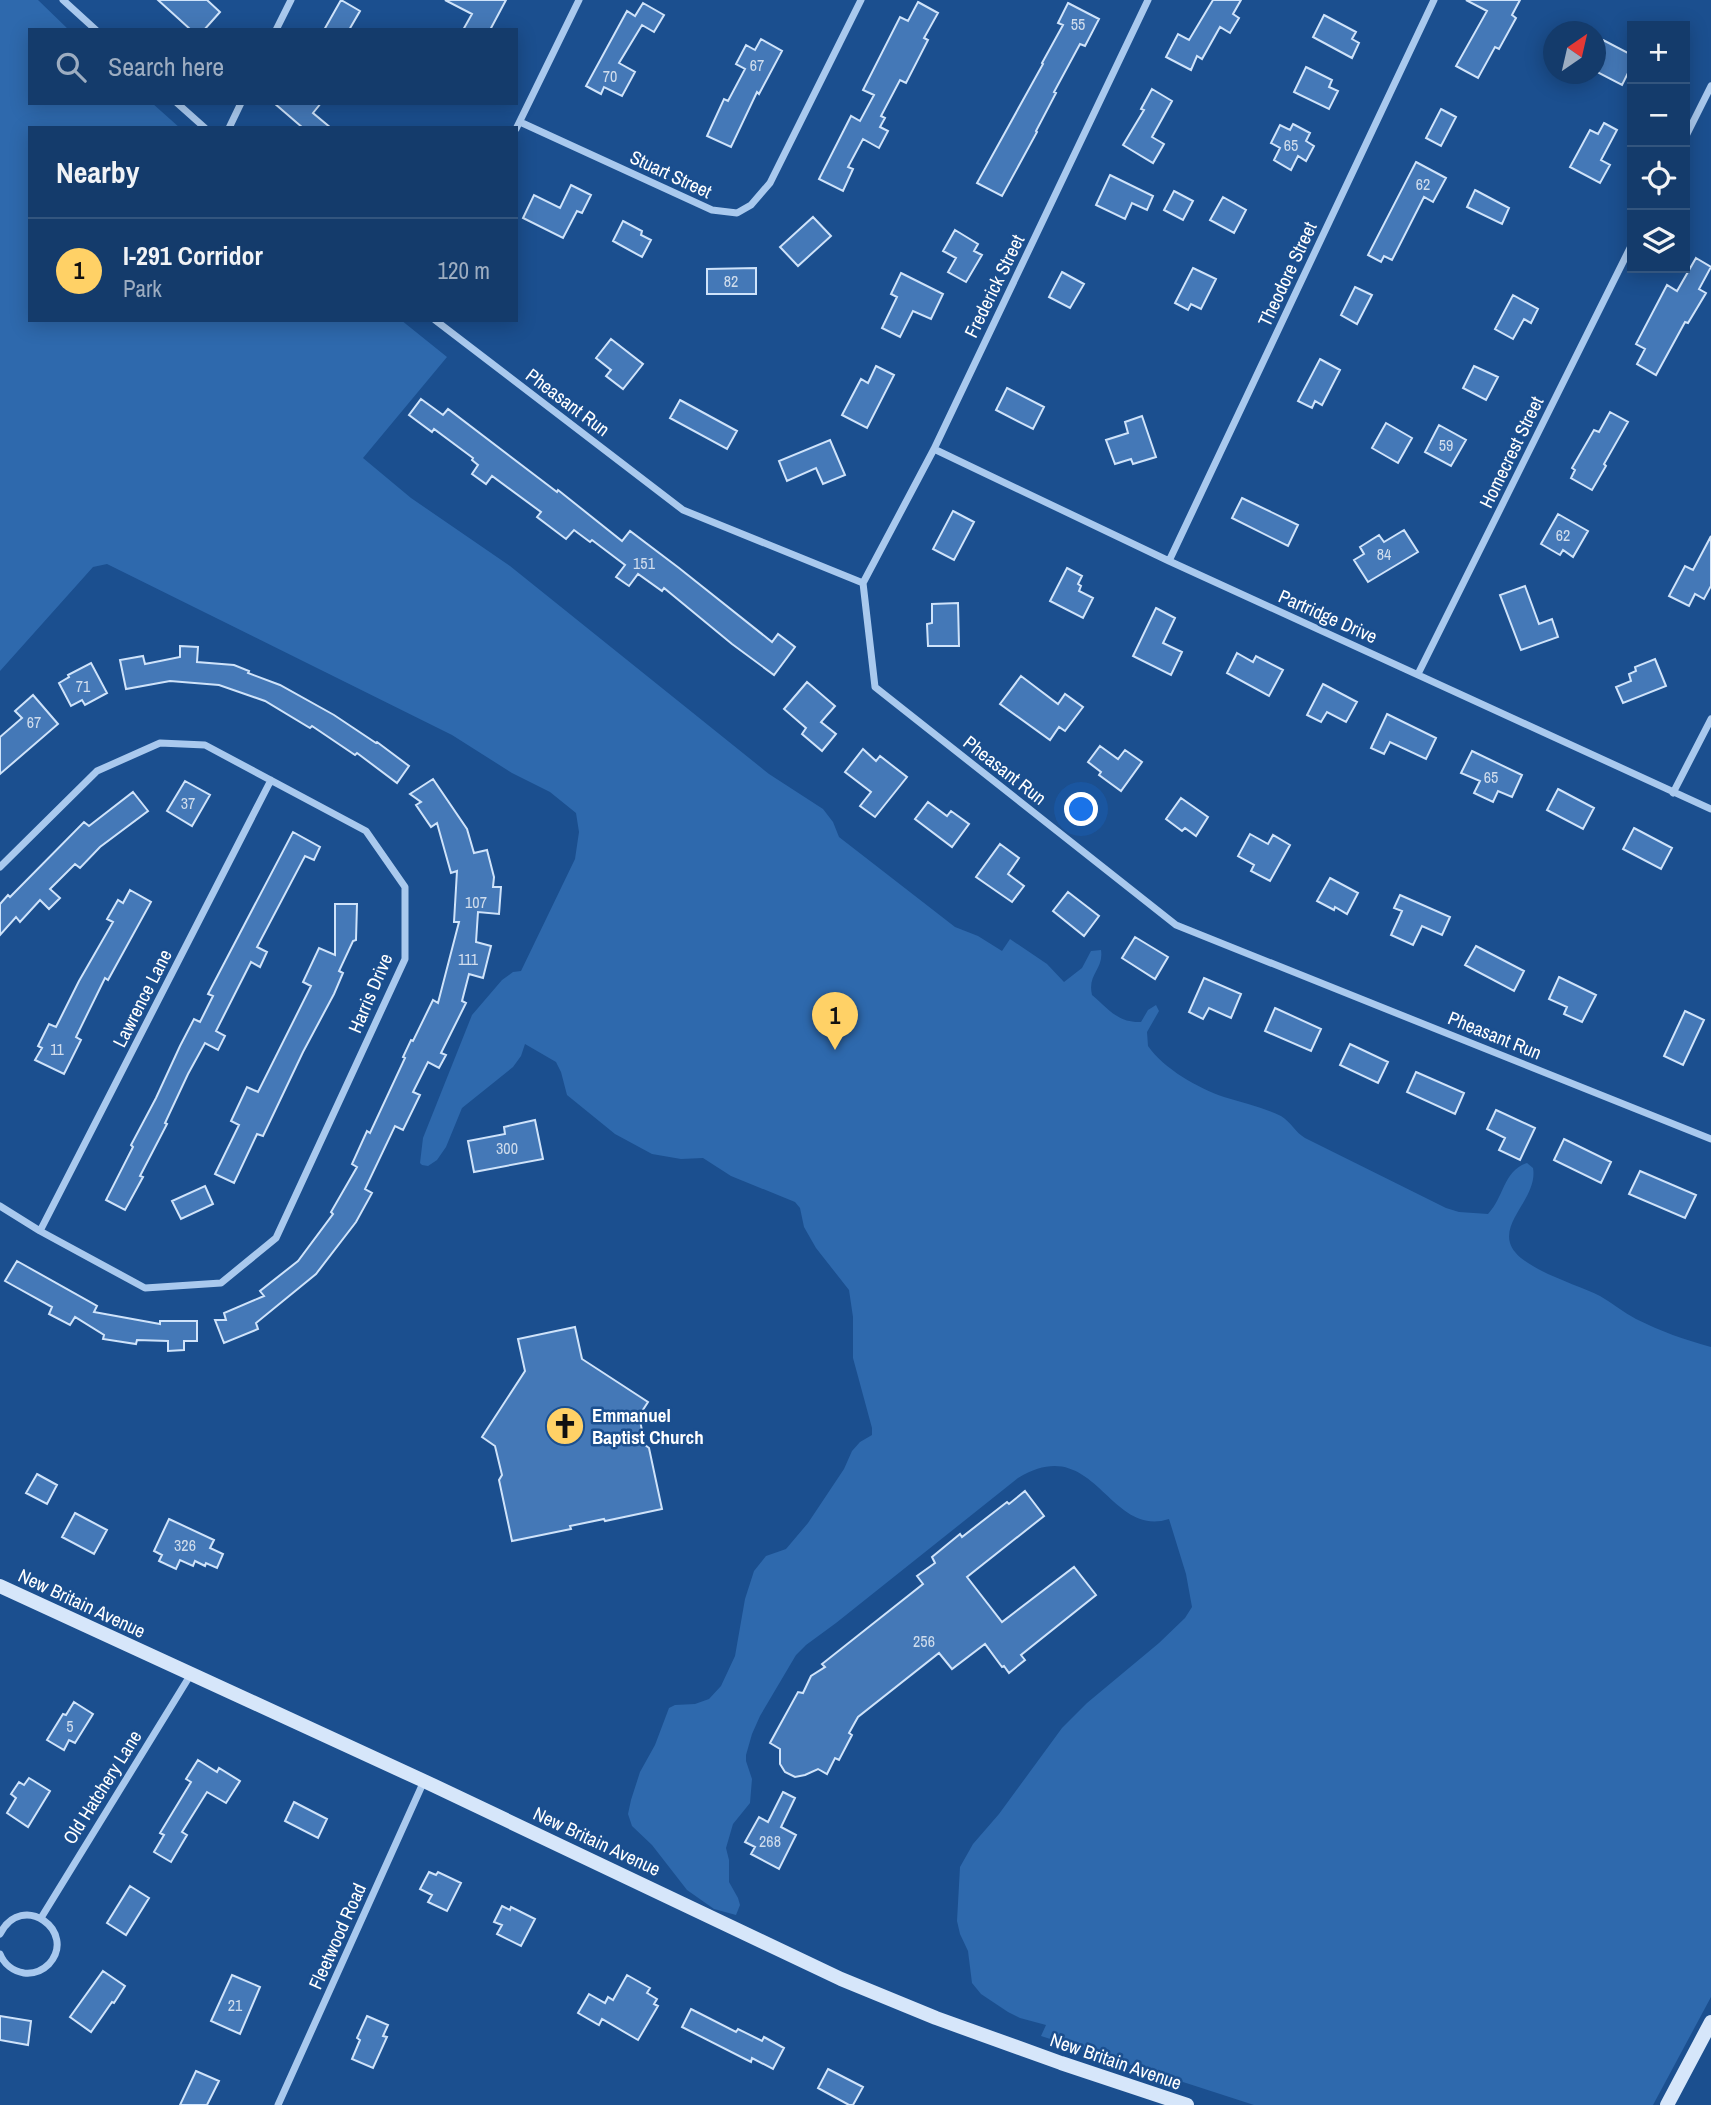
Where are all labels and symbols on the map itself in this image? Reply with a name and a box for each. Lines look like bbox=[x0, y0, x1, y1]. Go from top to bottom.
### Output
house number: 55 bbox=[1071, 13, 1085, 35]
north arrow bbox=[1543, 21, 1606, 84]
house number: 67 bbox=[750, 54, 764, 76]
house number: 70 bbox=[603, 65, 617, 87]
house number: 65 bbox=[1284, 134, 1298, 156]
street label: Stuart Street bbox=[626, 144, 717, 205]
house number: 62 bbox=[1416, 173, 1430, 195]
street label: Theodore Street bbox=[1251, 217, 1323, 331]
street label: Frederick Street bbox=[958, 230, 1030, 342]
house number: 82 bbox=[724, 270, 738, 292]
street label: Pheasant Run bbox=[521, 362, 615, 442]
street label: Homecrest Street bbox=[1473, 391, 1550, 512]
house number: 59 bbox=[1439, 434, 1453, 456]
house number: 62 bbox=[1556, 524, 1570, 546]
house number: 84 bbox=[1377, 543, 1391, 565]
house number: 151 bbox=[633, 552, 656, 574]
street label: Partridge Drive bbox=[1274, 583, 1382, 649]
house number: 71 bbox=[76, 675, 91, 697]
house number: 67 bbox=[27, 711, 41, 733]
street label: Pheasant Run bbox=[958, 729, 1052, 811]
house number: 65 bbox=[1484, 766, 1498, 788]
house number: 37 bbox=[181, 792, 195, 814]
your location bbox=[1064, 792, 1098, 826]
house number: 107 bbox=[465, 891, 487, 913]
street label: Lawrence Lane bbox=[106, 945, 178, 1051]
house number: 111 bbox=[458, 948, 479, 970]
street label: Harris Drive bbox=[342, 949, 398, 1037]
pin: 1 bbox=[812, 992, 858, 1050]
street label: Pheasant Run bbox=[1444, 1004, 1546, 1066]
house number: 11 bbox=[50, 1038, 65, 1060]
house number: 300 bbox=[496, 1137, 518, 1159]
place label: Emmanuel Baptist Church bbox=[592, 1402, 704, 1450]
church icon: Emmanuel Baptist Church bbox=[544, 1405, 586, 1447]
house number: 326 bbox=[174, 1534, 196, 1556]
street label: New Britain Avenue bbox=[14, 1562, 150, 1644]
house number: 256 bbox=[913, 1630, 935, 1652]
house number: 5 bbox=[66, 1715, 74, 1737]
street label: Old Hatchery Lane bbox=[57, 1725, 147, 1849]
street label: New Britain Avenue bbox=[529, 1800, 665, 1882]
house number: 268 bbox=[759, 1830, 781, 1852]
street label: Fleetwood Road bbox=[302, 1879, 372, 1993]
house number: 21 bbox=[228, 1994, 243, 2016]
street label: New Britain Avenue bbox=[1047, 2026, 1185, 2096]

